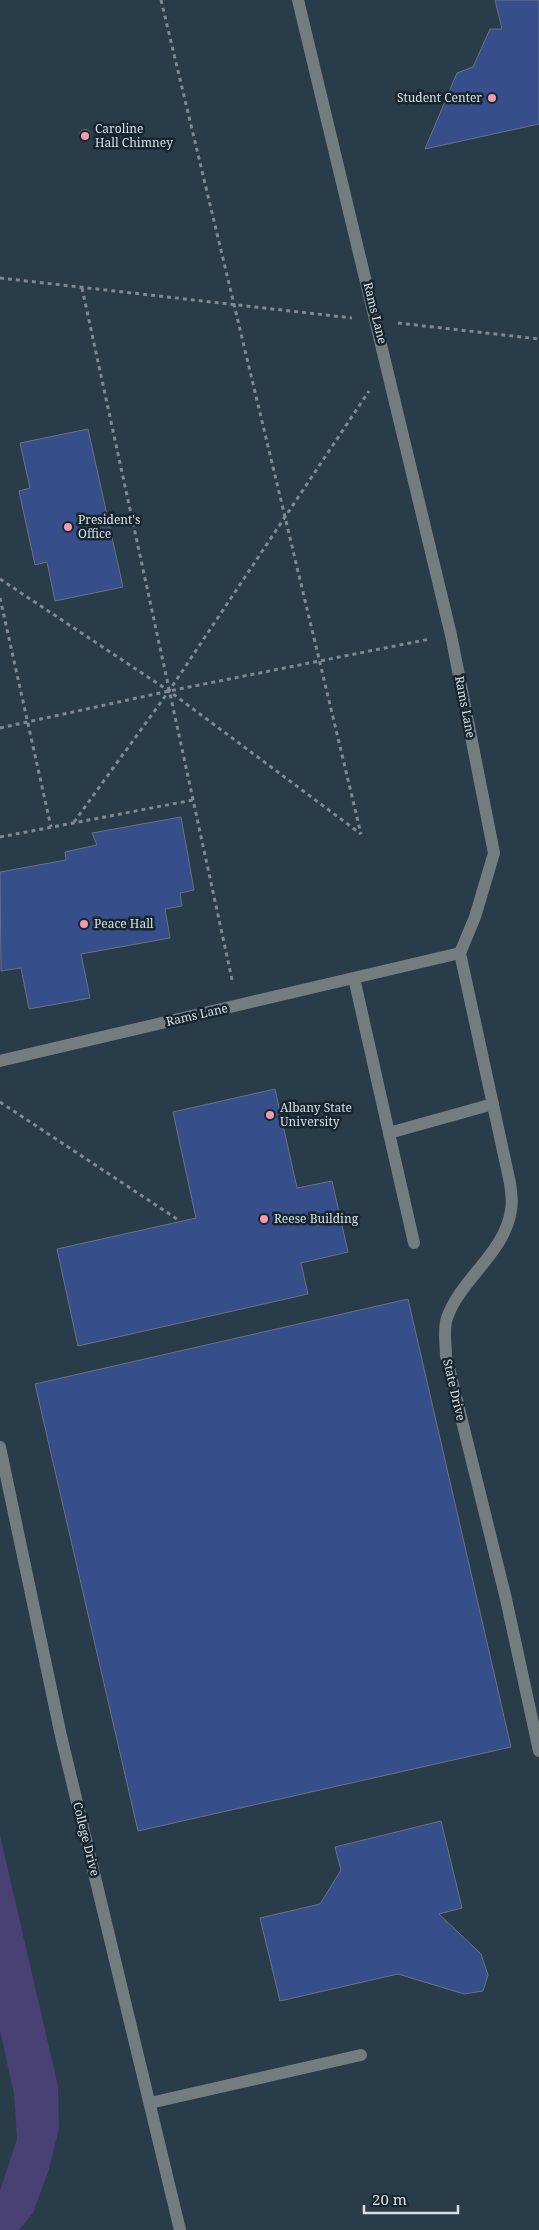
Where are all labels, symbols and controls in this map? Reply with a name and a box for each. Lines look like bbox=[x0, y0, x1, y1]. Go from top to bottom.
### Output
place label: Student Center bbox=[397, 89, 482, 106]
marker: Student Center bbox=[486, 92, 498, 104]
place label: Caroline Hall Chimney bbox=[95, 120, 173, 151]
marker: Caroline Hall Chimney bbox=[79, 130, 91, 142]
street label: Rams Lane bbox=[360, 280, 391, 345]
place label: President's Office bbox=[78, 511, 140, 542]
marker: President's Office bbox=[62, 521, 74, 533]
street label: Rams Lane bbox=[451, 674, 480, 739]
place label: Peace Hall bbox=[94, 915, 154, 932]
marker: Peace Hall bbox=[78, 918, 90, 930]
street label: Rams Lane bbox=[164, 999, 229, 1030]
place label: Albany State University bbox=[280, 1099, 352, 1130]
marker: Albany State University bbox=[264, 1109, 276, 1121]
place label: Reese Building bbox=[274, 1210, 359, 1227]
marker: Reese Building bbox=[258, 1213, 270, 1225]
street label: State Drive bbox=[439, 1357, 470, 1422]
street label: College Drive bbox=[69, 1800, 104, 1878]
scale bar bbox=[364, 2182, 458, 2214]
text: 20 m bbox=[372, 2189, 407, 2209]

